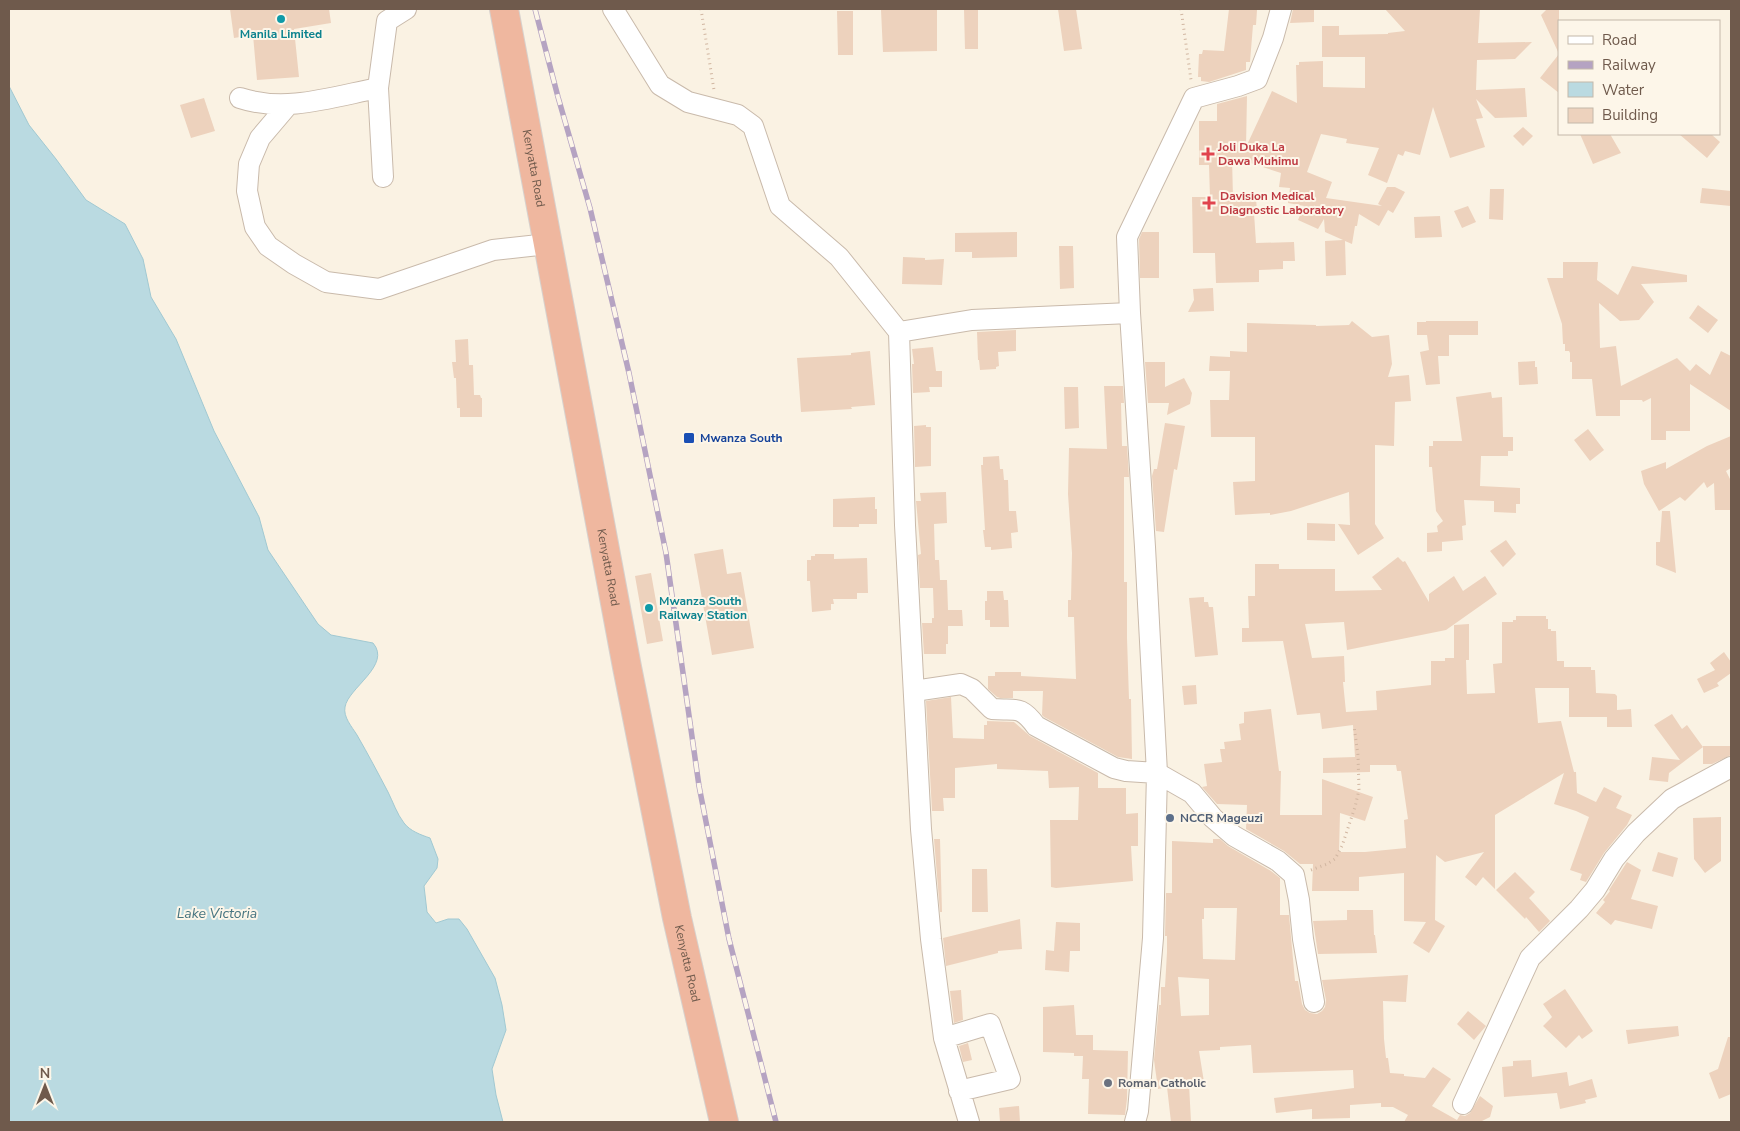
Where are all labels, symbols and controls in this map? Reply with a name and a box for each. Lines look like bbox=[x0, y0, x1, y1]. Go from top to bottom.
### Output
marker: Manila Limited bbox=[275, 13, 287, 25]
legend bbox=[1558, 20, 1720, 135]
place label: Manila Limited bbox=[240, 26, 322, 42]
text: Road bbox=[1602, 30, 1637, 50]
text: Railway bbox=[1602, 55, 1656, 75]
text: Water bbox=[1602, 80, 1645, 100]
text: Building bbox=[1602, 105, 1658, 125]
street label: Kenyatta Road bbox=[519, 128, 549, 208]
place label: Joli Duka La Dawa Muhimu bbox=[1217, 139, 1299, 169]
marker: Joli Duka La Dawa Muhimu bbox=[1202, 148, 1214, 160]
place label: Davision Medical Diagnostic Laboratory bbox=[1220, 188, 1344, 218]
marker: Davision Medical Diagnostic Laboratory bbox=[1202, 196, 1216, 210]
place label: Mwanza South bbox=[700, 430, 783, 446]
marker: Mwanza South bbox=[682, 431, 696, 445]
street label: Kenyatta Road bbox=[593, 527, 623, 607]
place label: Mwanza South Railway Station bbox=[659, 593, 747, 623]
marker: Mwanza South Railway Station bbox=[643, 602, 655, 614]
place label: NCCR Mageuzi bbox=[1180, 810, 1263, 826]
marker: NCCR Mageuzi bbox=[1164, 812, 1176, 824]
water label: Lake Victoria bbox=[177, 904, 257, 923]
street label: Kenyatta Road bbox=[671, 923, 704, 1004]
north arrow bbox=[20, 1061, 70, 1111]
text: N bbox=[40, 1064, 50, 1083]
place label: Roman Catholic bbox=[1118, 1075, 1206, 1091]
marker: Roman Catholic bbox=[1102, 1077, 1114, 1089]

